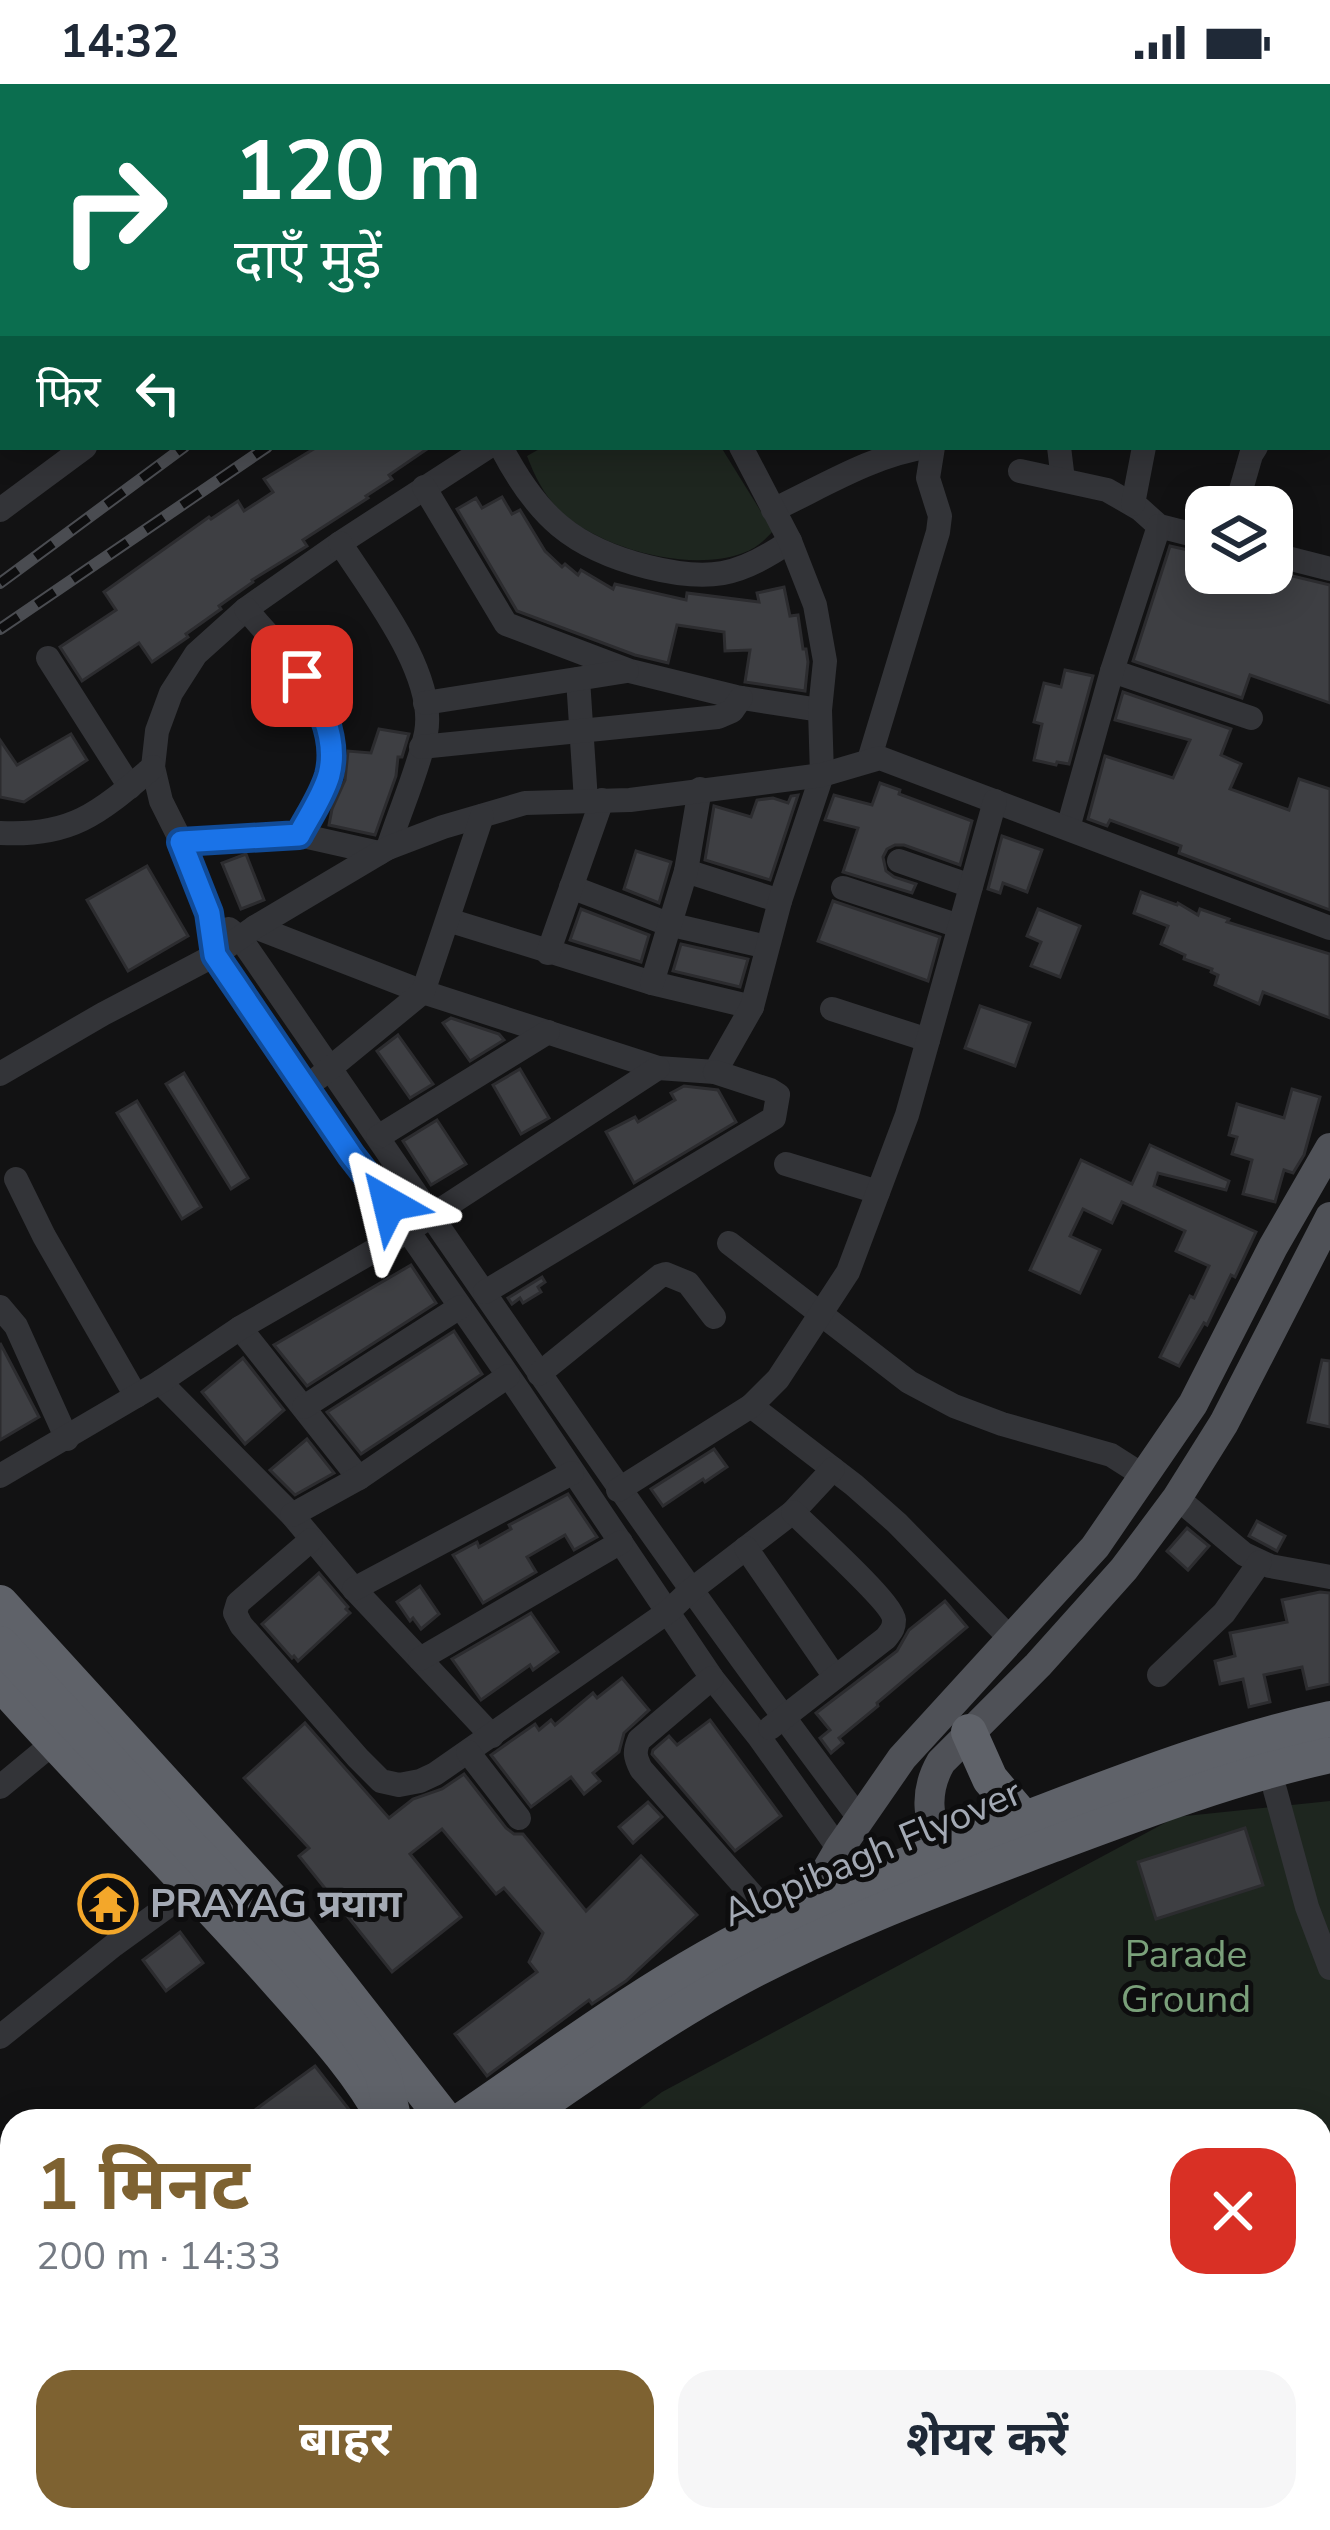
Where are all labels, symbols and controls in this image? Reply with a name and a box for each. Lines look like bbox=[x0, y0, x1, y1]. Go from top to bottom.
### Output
text: 14:32 bbox=[60, 12, 179, 73]
text: 120 m bbox=[234, 114, 482, 229]
icon: right bbox=[36, 132, 192, 288]
text: दाएँ मुड़ें bbox=[234, 223, 382, 297]
icon: left bbox=[125, 360, 191, 426]
text: फिर bbox=[36, 362, 101, 423]
map controls bbox=[1185, 486, 1293, 594]
button: layers bbox=[1185, 486, 1293, 594]
pin bbox=[251, 625, 353, 727]
icon: arrive bbox=[269, 643, 335, 709]
position arrow bbox=[326, 1141, 452, 1267]
street label: Alopibagh Flyover bbox=[714, 1766, 1030, 1940]
temple icon: PRAYAG प्रयाग bbox=[77, 1873, 139, 1935]
place label: PRAYAG प्रयाग bbox=[150, 1878, 403, 1931]
park label: Parade Ground bbox=[1121, 1928, 1251, 2026]
text: 1 मिनट bbox=[36, 2136, 250, 2234]
button: close bbox=[1170, 2148, 1296, 2274]
text: 200 m · 14:33 bbox=[36, 2230, 281, 2283]
button: बाहर bbox=[36, 2370, 654, 2508]
button: शेयर करें bbox=[678, 2370, 1296, 2508]

